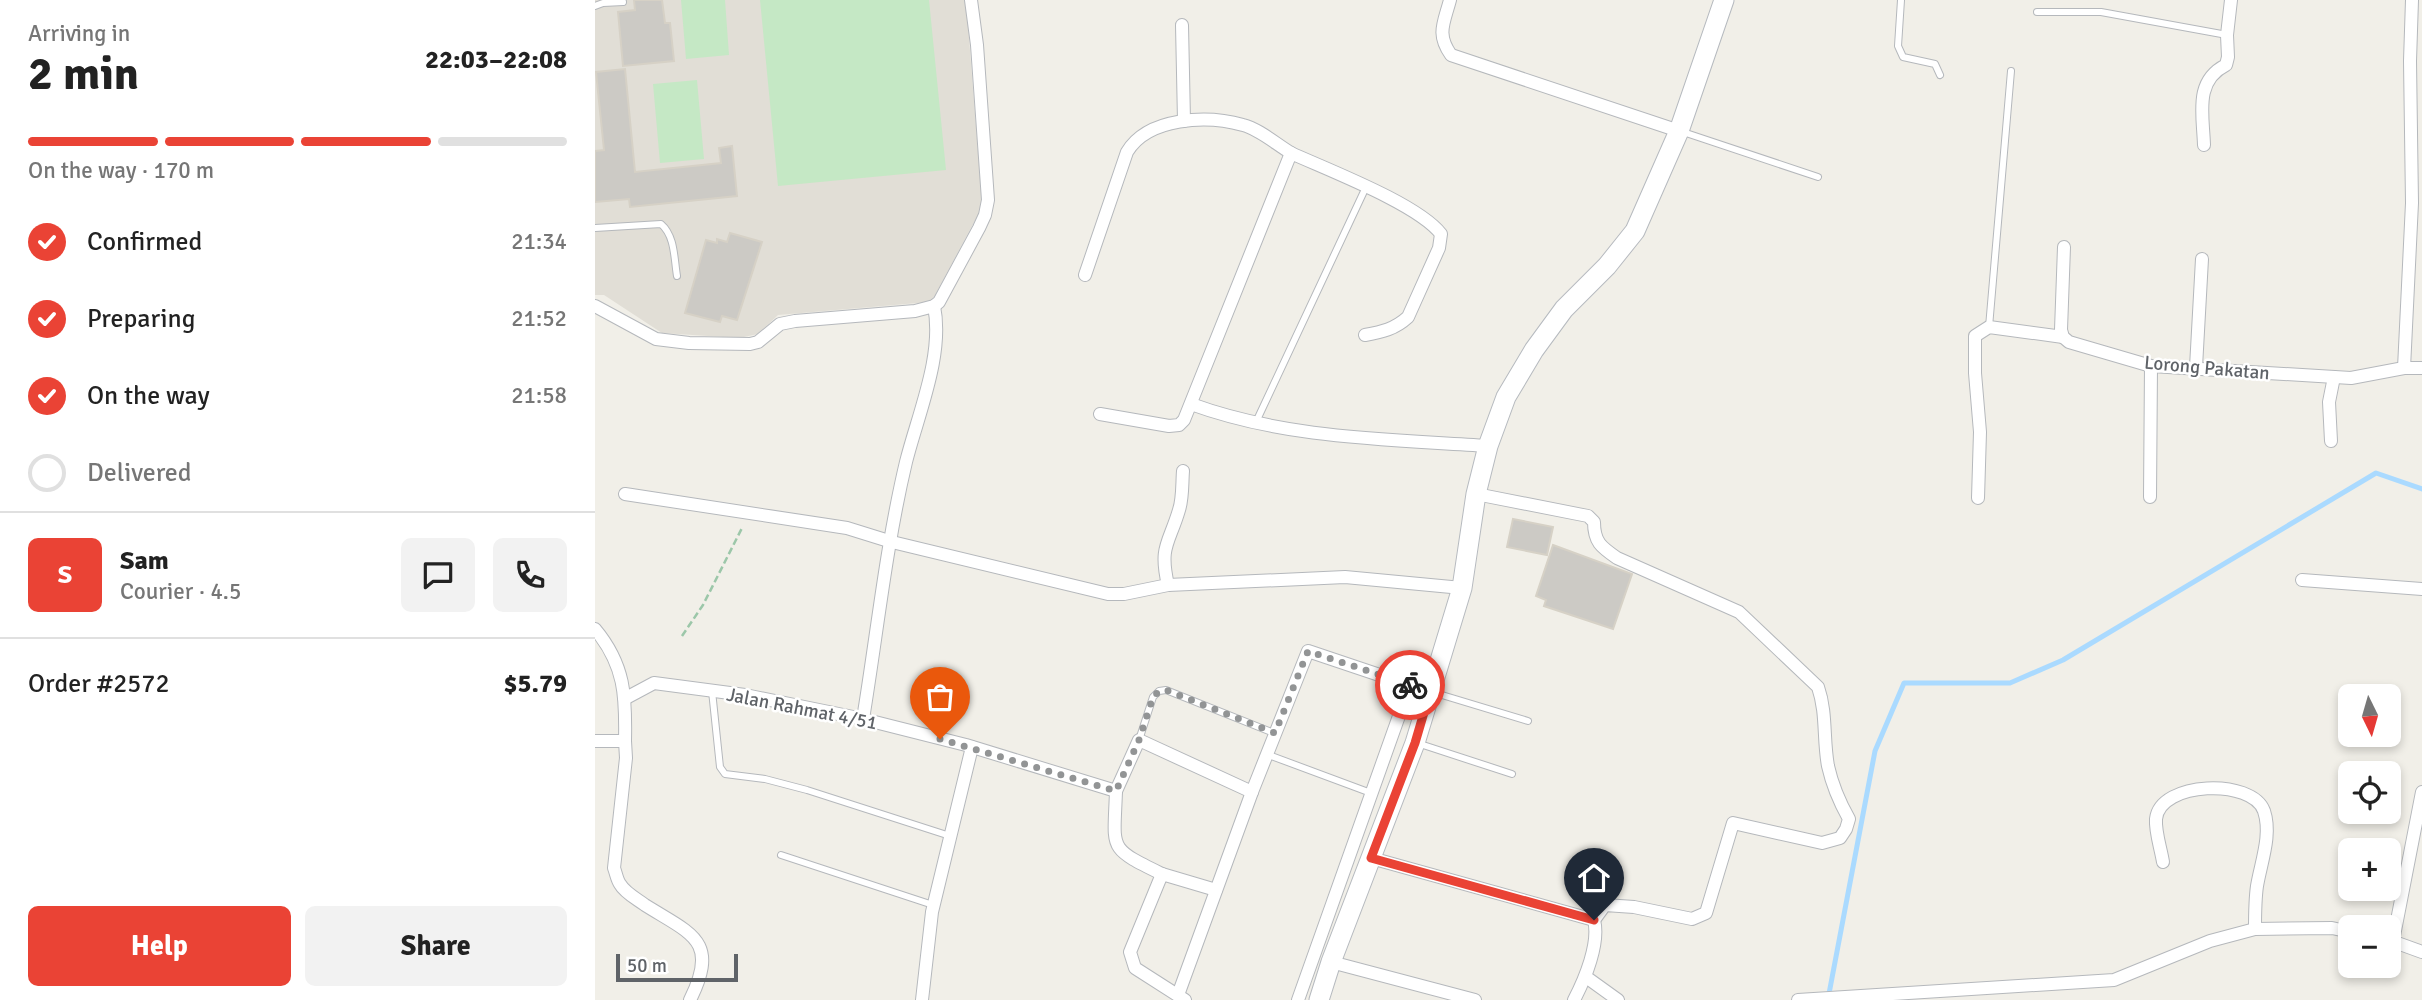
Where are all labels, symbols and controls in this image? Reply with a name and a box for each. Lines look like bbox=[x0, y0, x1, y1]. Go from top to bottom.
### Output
text: Arriving in bbox=[28, 19, 130, 48]
text: 22:03–22:08 bbox=[425, 44, 567, 76]
text: 2 min bbox=[28, 46, 139, 102]
text: On the way · 170 m bbox=[28, 156, 214, 185]
icon: check bbox=[28, 223, 66, 261]
text: Confirmed bbox=[87, 226, 202, 258]
text: 21:34 bbox=[511, 227, 567, 256]
icon: check bbox=[28, 300, 66, 338]
text: Preparing bbox=[87, 303, 195, 335]
text: 21:52 bbox=[511, 304, 567, 333]
street label: Lorong Pakatan bbox=[2143, 351, 2271, 385]
icon: check bbox=[28, 377, 66, 415]
text: On the way bbox=[87, 380, 210, 412]
text: 21:58 bbox=[511, 381, 567, 410]
text: Delivered bbox=[87, 457, 192, 489]
button: chat bbox=[401, 538, 475, 612]
button: phone bbox=[493, 538, 567, 612]
text: Sam bbox=[120, 545, 169, 577]
text: S bbox=[58, 559, 72, 591]
text: Courier · 4.5 bbox=[120, 577, 241, 606]
courier bbox=[1375, 650, 1445, 720]
icon: bike bbox=[1391, 666, 1429, 704]
pin bbox=[910, 667, 970, 739]
text: Order #2572 bbox=[28, 668, 169, 700]
text: $5.79 bbox=[503, 668, 567, 700]
icon: bag bbox=[921, 678, 959, 716]
street label: Jalan Rahmat 4/51 bbox=[724, 683, 879, 735]
north arrow bbox=[2338, 684, 2401, 747]
map controls bbox=[2338, 684, 2401, 978]
button: locate bbox=[2338, 761, 2401, 824]
button: + bbox=[2338, 838, 2401, 901]
pin bbox=[1564, 848, 1624, 920]
icon: home bbox=[1575, 859, 1613, 897]
button: Help bbox=[28, 906, 291, 986]
button: Share bbox=[305, 906, 567, 986]
button: − bbox=[2338, 915, 2401, 978]
scale bar bbox=[616, 951, 739, 983]
text: 50 m bbox=[627, 954, 667, 978]

